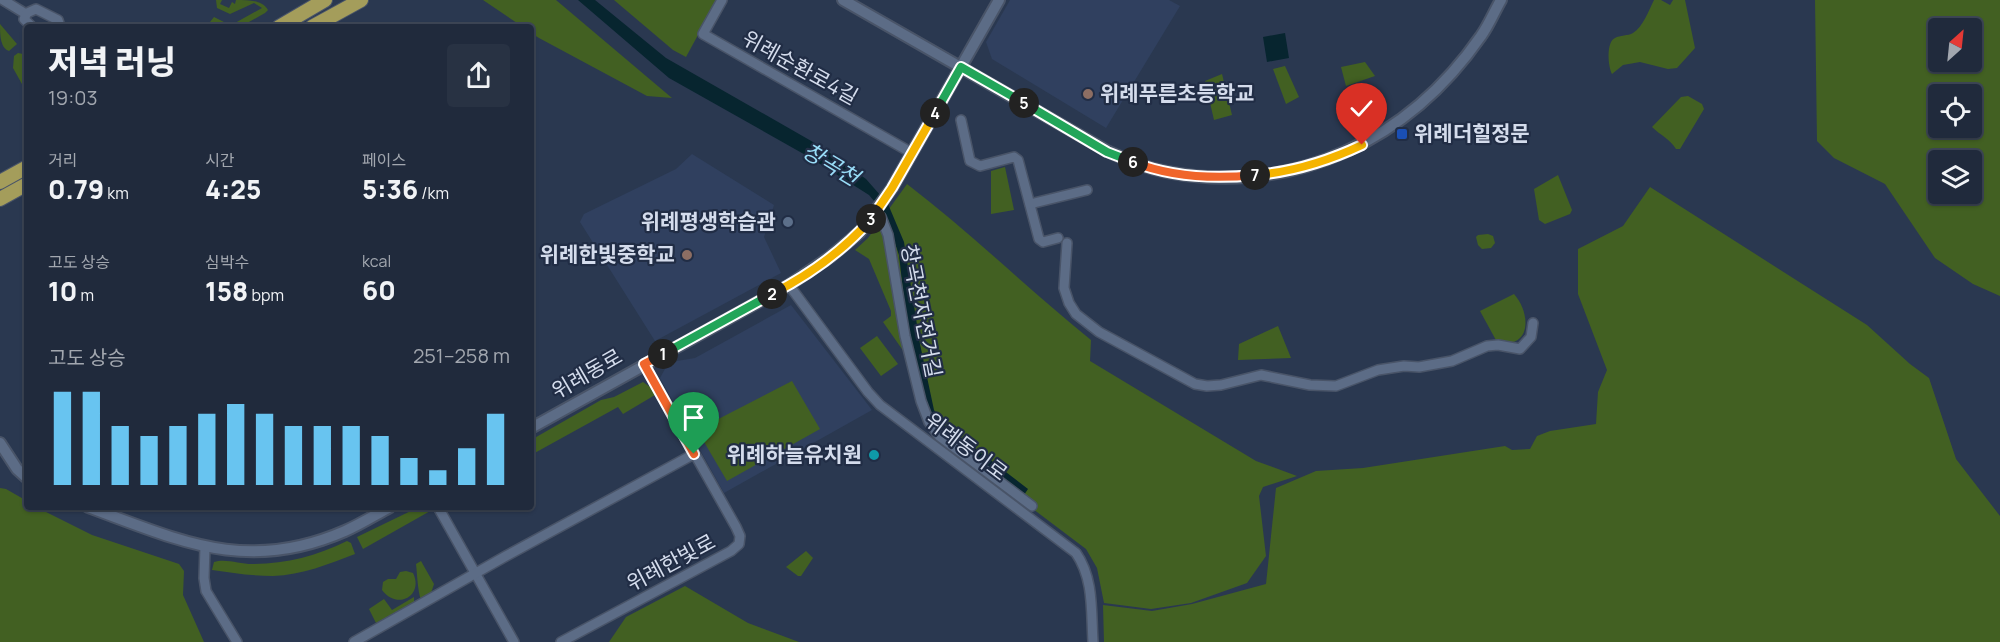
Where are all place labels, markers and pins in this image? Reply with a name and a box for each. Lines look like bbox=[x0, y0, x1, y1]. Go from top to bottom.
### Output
place label: 위례푸른초등학교 bbox=[1100, 79, 1255, 107]
pin bbox=[1336, 83, 1387, 145]
marker: 위례푸른초등학교 bbox=[1081, 87, 1095, 101]
pin: 5 bbox=[1009, 88, 1039, 118]
pin: 4 bbox=[920, 98, 950, 128]
place label: 위례더힐정문 bbox=[1414, 119, 1530, 147]
marker: 위례더힐정문 bbox=[1395, 127, 1409, 141]
pin: 6 bbox=[1118, 147, 1148, 177]
pin: 7 bbox=[1240, 160, 1270, 190]
pin: 3 bbox=[856, 204, 886, 234]
place label: 위례평생학습관 bbox=[641, 207, 776, 235]
marker: 위례평생학습관 bbox=[781, 215, 795, 229]
place label: 위례한빛중학교 bbox=[540, 240, 675, 268]
marker: 위례한빛중학교 bbox=[680, 248, 694, 262]
pin: 2 bbox=[757, 279, 787, 309]
pin: 1 bbox=[648, 339, 678, 369]
pin bbox=[668, 392, 719, 454]
place label: 위례하늘유치원 bbox=[727, 440, 862, 468]
marker: 위례하늘유치원 bbox=[867, 448, 881, 462]

